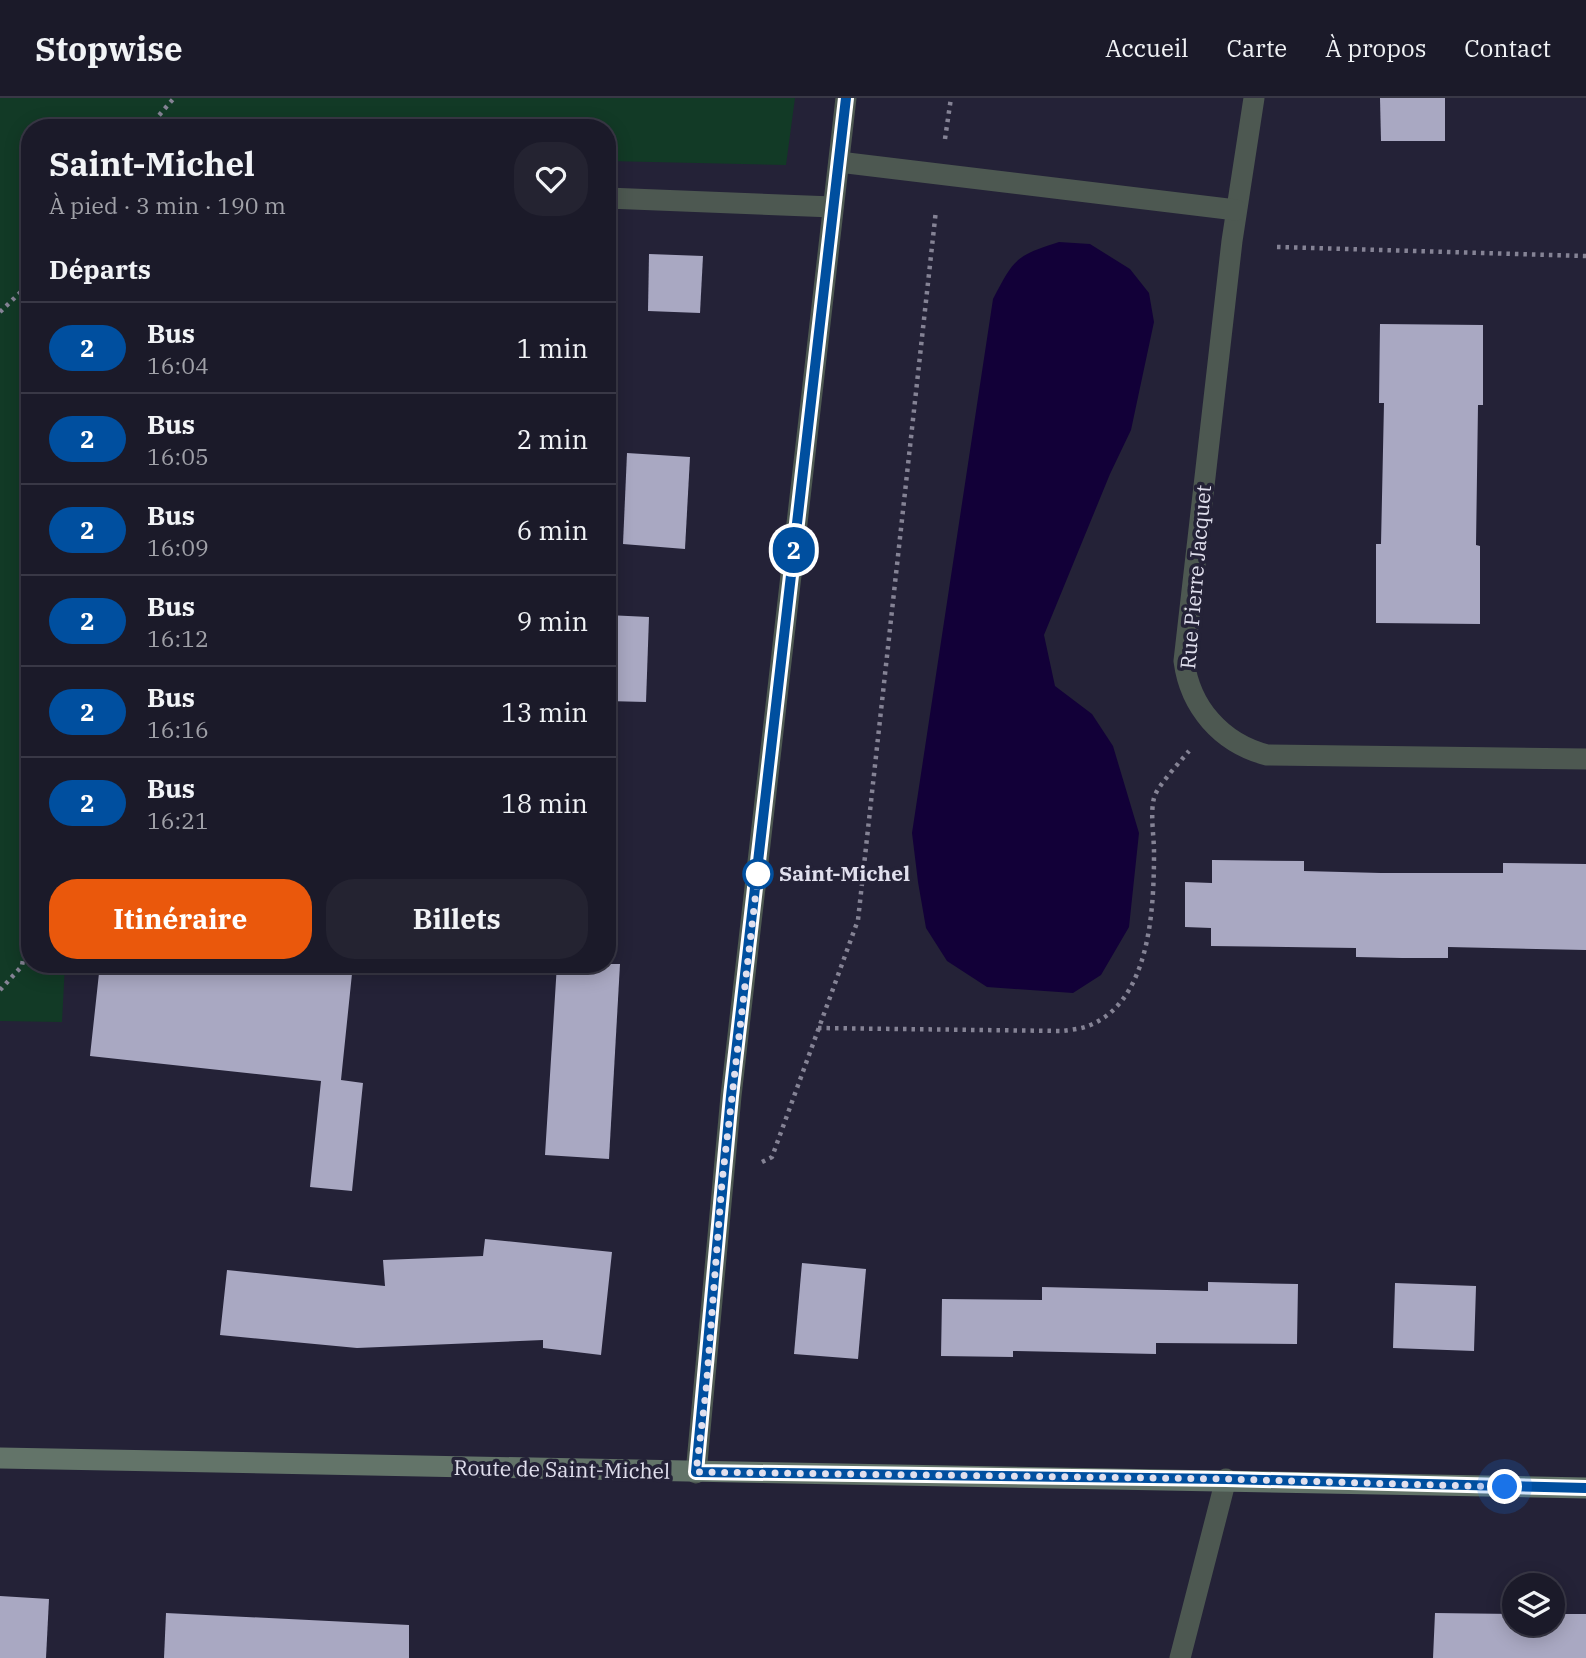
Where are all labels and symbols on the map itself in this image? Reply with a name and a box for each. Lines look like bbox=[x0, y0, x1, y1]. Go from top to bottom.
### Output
street label: Rue Pierre Jacquet bbox=[1173, 484, 1217, 670]
line badge: 2 bbox=[771, 527, 817, 573]
marker: Saint-Michel bbox=[743, 859, 773, 889]
place label: Saint-Michel bbox=[779, 859, 910, 887]
street label: Route de Saint-Michel bbox=[453, 1453, 671, 1485]
your location bbox=[1487, 1469, 1522, 1504]

